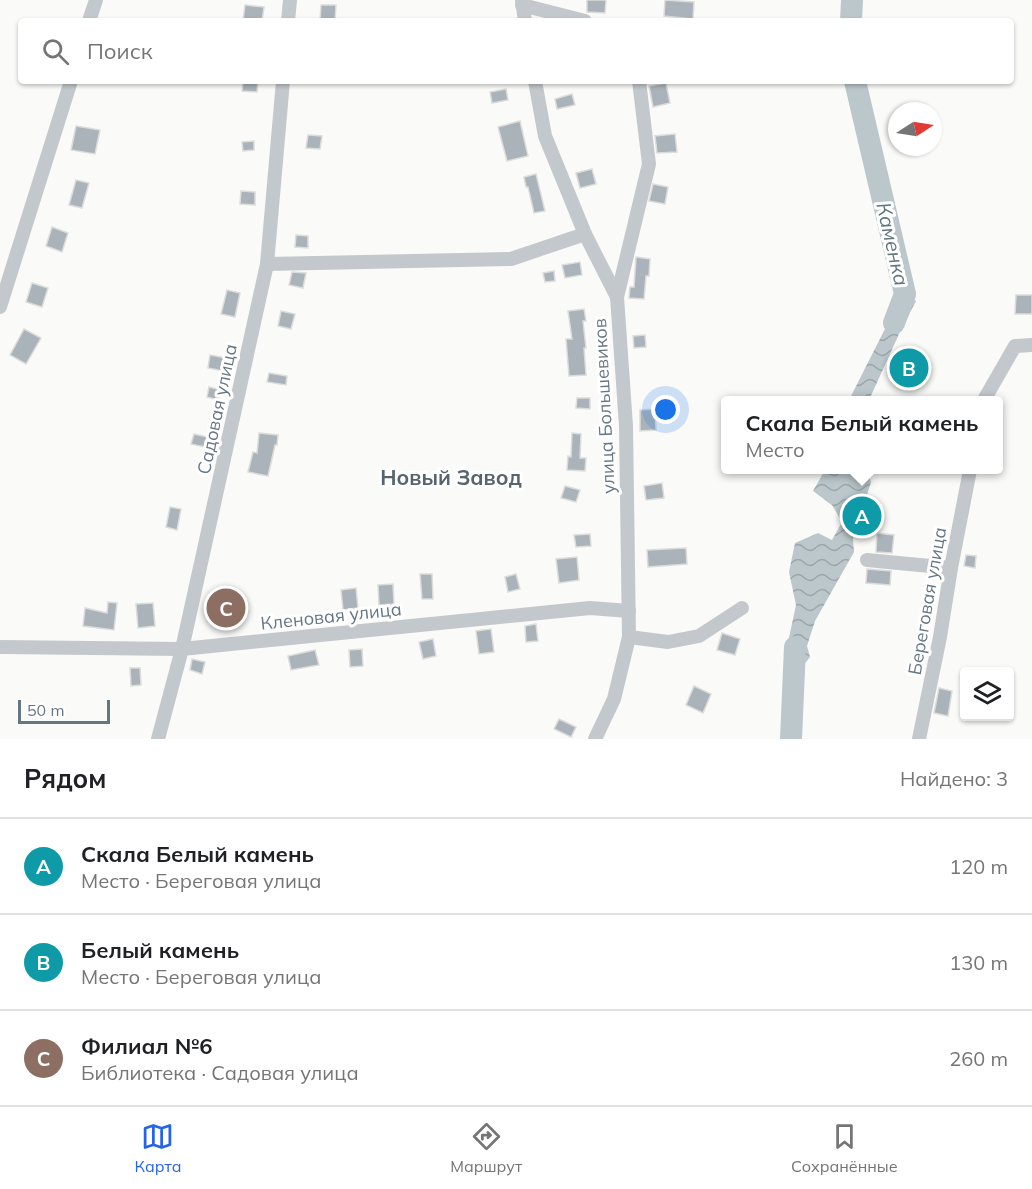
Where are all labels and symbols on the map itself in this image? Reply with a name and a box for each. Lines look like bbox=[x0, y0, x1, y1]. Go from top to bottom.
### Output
north arrow bbox=[888, 102, 942, 156]
water label: Каменка bbox=[871, 200, 915, 288]
street label: улица Большевиков bbox=[588, 318, 620, 494]
street label: Садовая улица bbox=[192, 342, 242, 476]
pin: B bbox=[890, 346, 928, 391]
your location bbox=[651, 395, 680, 424]
district label: Новый Завод bbox=[380, 464, 522, 490]
pin: A bbox=[842, 494, 882, 538]
street label: Береговая улица bbox=[903, 525, 951, 677]
pin: C bbox=[206, 586, 246, 630]
street label: Кленовая улица bbox=[259, 597, 403, 635]
scale bar bbox=[18, 697, 110, 724]

